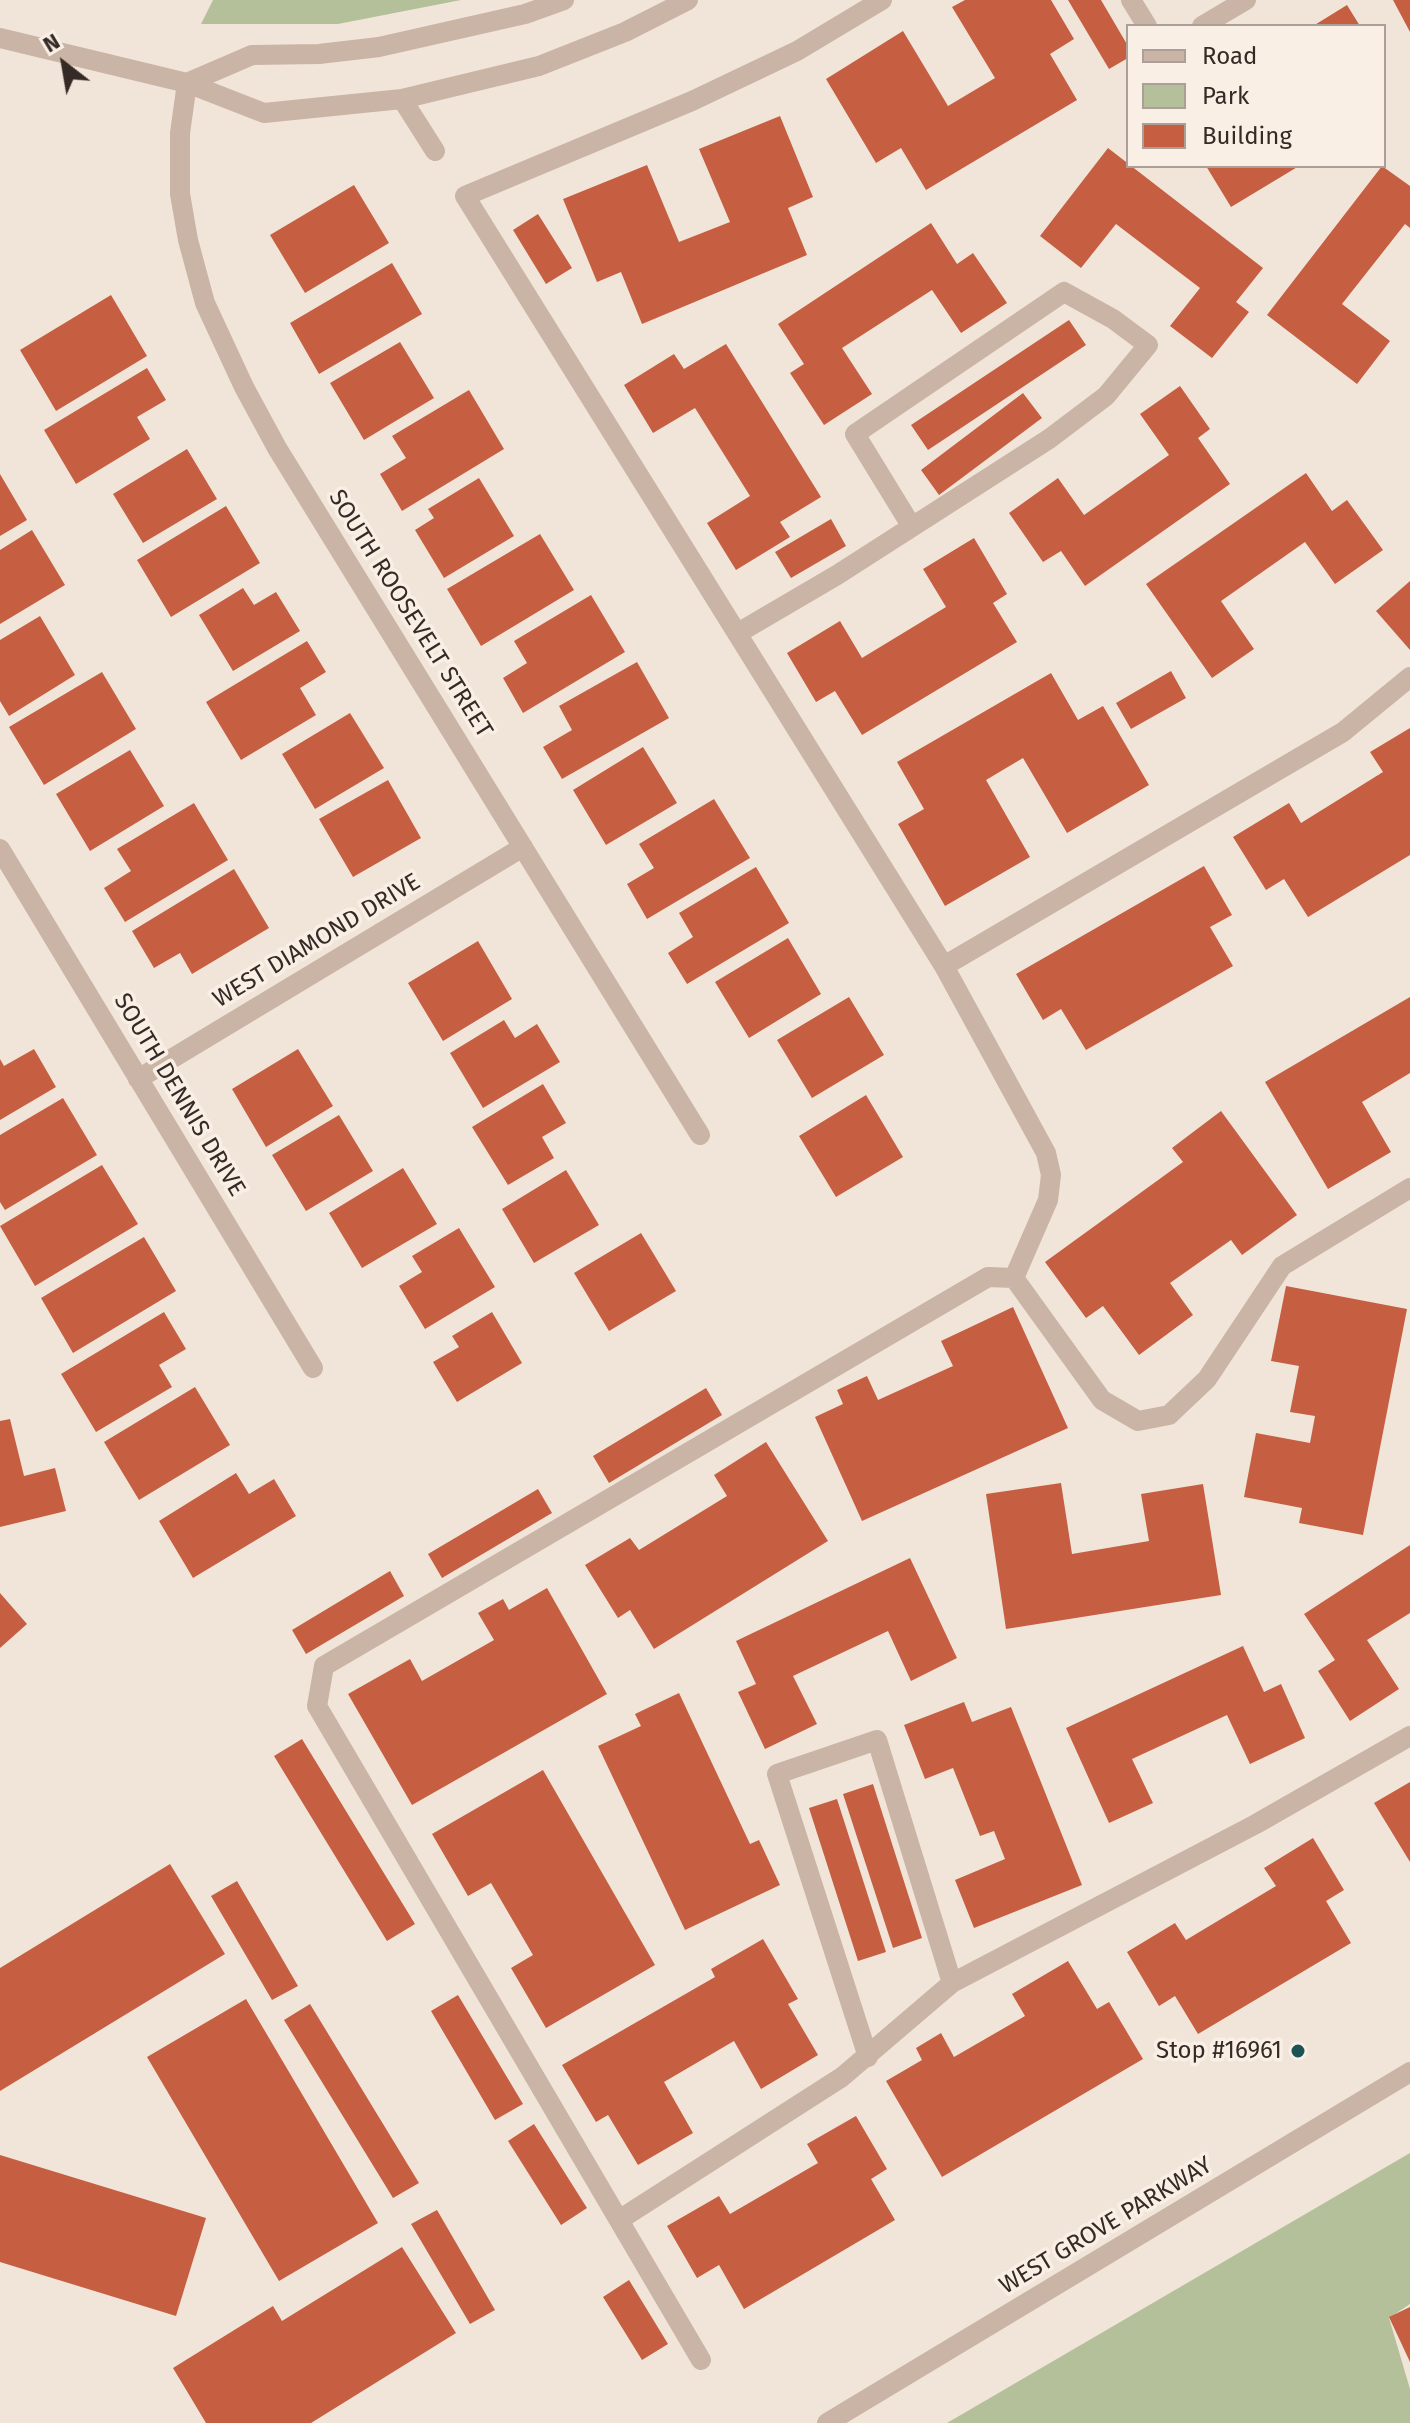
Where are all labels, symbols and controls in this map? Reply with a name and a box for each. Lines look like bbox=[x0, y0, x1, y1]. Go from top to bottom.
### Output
north arrow bbox=[24, 24, 104, 104]
legend bbox=[1126, 24, 1386, 168]
text: N bbox=[38, 28, 65, 58]
text: Road bbox=[1202, 42, 1257, 70]
text: Park bbox=[1202, 82, 1249, 110]
text: Building bbox=[1202, 122, 1292, 150]
street label: SOUTH ROOSEVELT STREET bbox=[322, 485, 498, 743]
street label: WEST DIAMOND DRIVE bbox=[208, 868, 426, 1014]
street label: SOUTH DENNIS DRIVE bbox=[107, 988, 251, 1202]
place label: Stop #16961 bbox=[1156, 2037, 1282, 2065]
marker: Stop #16961 bbox=[1289, 2042, 1307, 2060]
street label: WEST GROVE PARKWAY bbox=[995, 2151, 1217, 2301]

